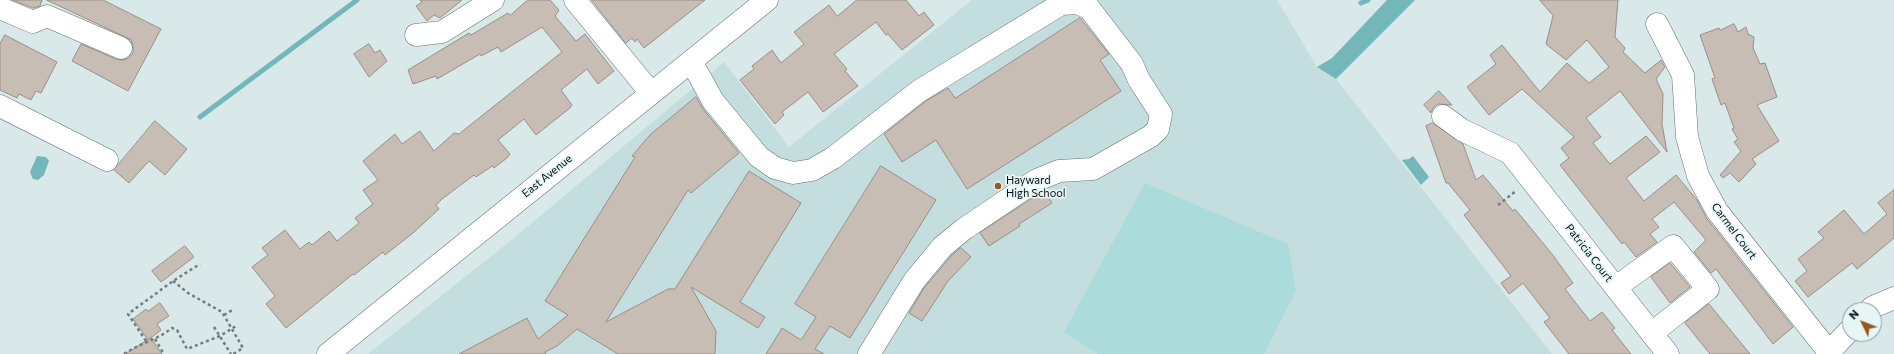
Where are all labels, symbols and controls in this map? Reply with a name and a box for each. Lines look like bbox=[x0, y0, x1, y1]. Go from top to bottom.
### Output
street label: East Avenue bbox=[519, 152, 575, 200]
place label: Hayward High School bbox=[1006, 173, 1066, 199]
marker: Hayward High School bbox=[993, 181, 1003, 191]
street label: Carmel Court bbox=[1709, 200, 1759, 262]
street label: Patricia Court bbox=[1562, 221, 1616, 285]
north arrow bbox=[1842, 302, 1882, 342]
text: N bbox=[1846, 307, 1861, 322]

